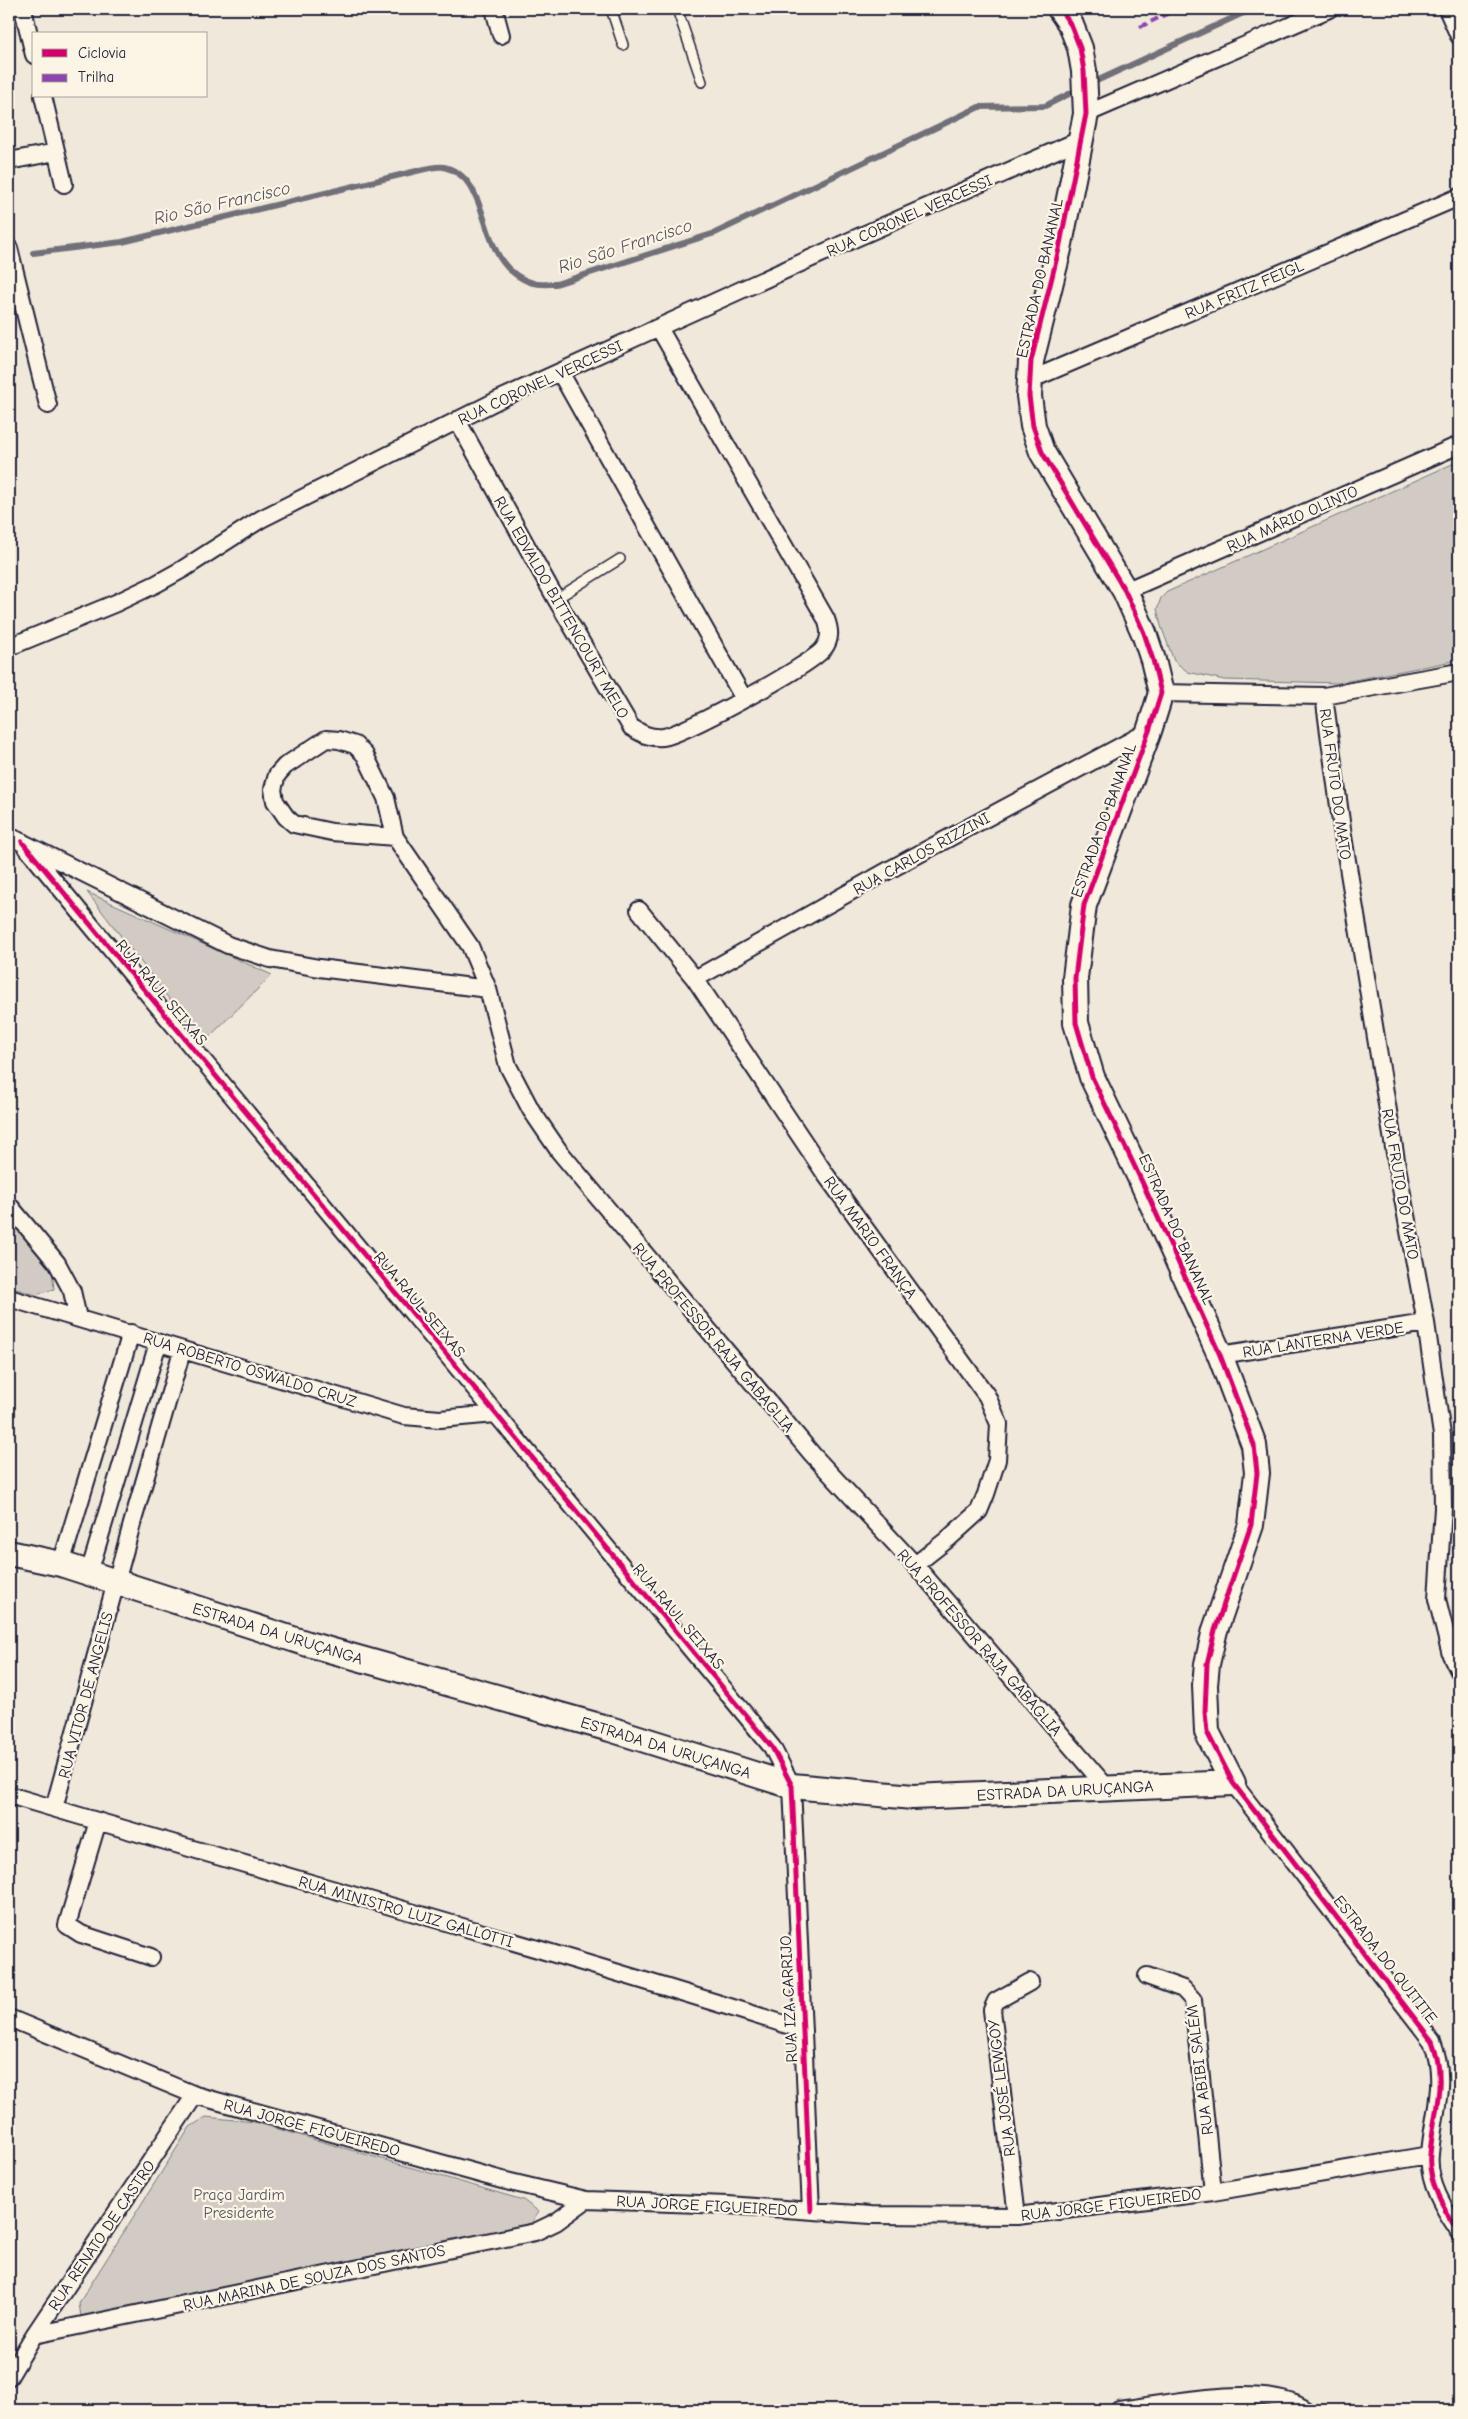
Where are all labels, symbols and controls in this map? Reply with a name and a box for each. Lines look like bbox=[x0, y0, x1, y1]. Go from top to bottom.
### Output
legend bbox=[32, 32, 208, 98]
text: Ciclovia bbox=[78, 44, 126, 62]
text: Trilha bbox=[78, 68, 114, 86]
street label: RUA CORONEL VERCESSI bbox=[824, 171, 995, 261]
water label: Rio São Francisco bbox=[152, 178, 293, 229]
street label: ESTRADA DO BANANAL bbox=[1013, 197, 1067, 360]
water label: Rio São Francisco bbox=[555, 215, 695, 278]
street label: RUA FRITZ FEIGL bbox=[1182, 257, 1306, 323]
street label: RUA CORONEL VERCESSI bbox=[455, 337, 626, 429]
street label: RUA MÁRIO OLINTO bbox=[1224, 481, 1361, 556]
street label: RUA EDVALDO BITTENCOURT MELO bbox=[490, 493, 632, 722]
street label: RUA FRUTO DO MATO bbox=[1315, 707, 1355, 861]
street label: ESTRADA DO BANANAL bbox=[1068, 741, 1140, 900]
street label: RUA CARLOS RIZZINI bbox=[850, 809, 993, 899]
street label: RUA RAUL SEIXAS bbox=[112, 936, 211, 1049]
street label: RUA FRUTO DO MATO bbox=[1378, 1107, 1422, 1261]
street label: ESTRADA DO BANANAL bbox=[1135, 1151, 1217, 1307]
street label: RUA MARIO FRANÇA bbox=[820, 1173, 920, 1302]
street label: RUA PROFESSOR RAJA GABAGLIA bbox=[629, 1239, 798, 1436]
street label: RUA RAUL SEIXAS bbox=[370, 1248, 469, 1361]
street label: RUA LANTERNA VERDE bbox=[1241, 1318, 1405, 1362]
street label: RUA ROBERTO OSWALDO CRUZ bbox=[141, 1329, 358, 1411]
street label: RUA PROFESSOR RAJA GABAGLIA bbox=[893, 1546, 1065, 1740]
street label: RUA RAUL SEIXAS bbox=[629, 1560, 728, 1673]
street label: ESTRADA DA URUÇANGA bbox=[190, 1599, 365, 1668]
street label: RUA VITOR DE ANGELIS bbox=[55, 1610, 117, 1780]
street label: ESTRADA DA URUÇANGA bbox=[578, 1713, 753, 1782]
street label: ESTRADA DA URUÇANGA bbox=[976, 1777, 1154, 1805]
street label: RUA MINISTRO LUIZ GALLOTTI bbox=[296, 1873, 515, 1951]
street label: ESTRADA DO QUITITE bbox=[1330, 1892, 1441, 2027]
street label: RUA IZA CARRIJO bbox=[777, 1935, 801, 2063]
street label: RUA ABIBI SALÉM bbox=[1182, 2004, 1217, 2136]
street label: RUA JOSÉ LEWGOY bbox=[984, 2018, 1019, 2158]
street label: RUA JORGE FIGUEIREDO bbox=[222, 2096, 402, 2160]
street label: RUA RENATO DE CASTRO bbox=[45, 2157, 159, 2314]
street label: RUA JORGE FIGUEIREDO bbox=[1020, 2185, 1202, 2225]
park label: Praça Jardim Presidente bbox=[193, 2186, 285, 2222]
street label: RUA JORGE FIGUEIREDO bbox=[616, 2192, 798, 2220]
street label: RUA MARINA DE SOUZA DOS SANTOS bbox=[181, 2241, 447, 2315]

